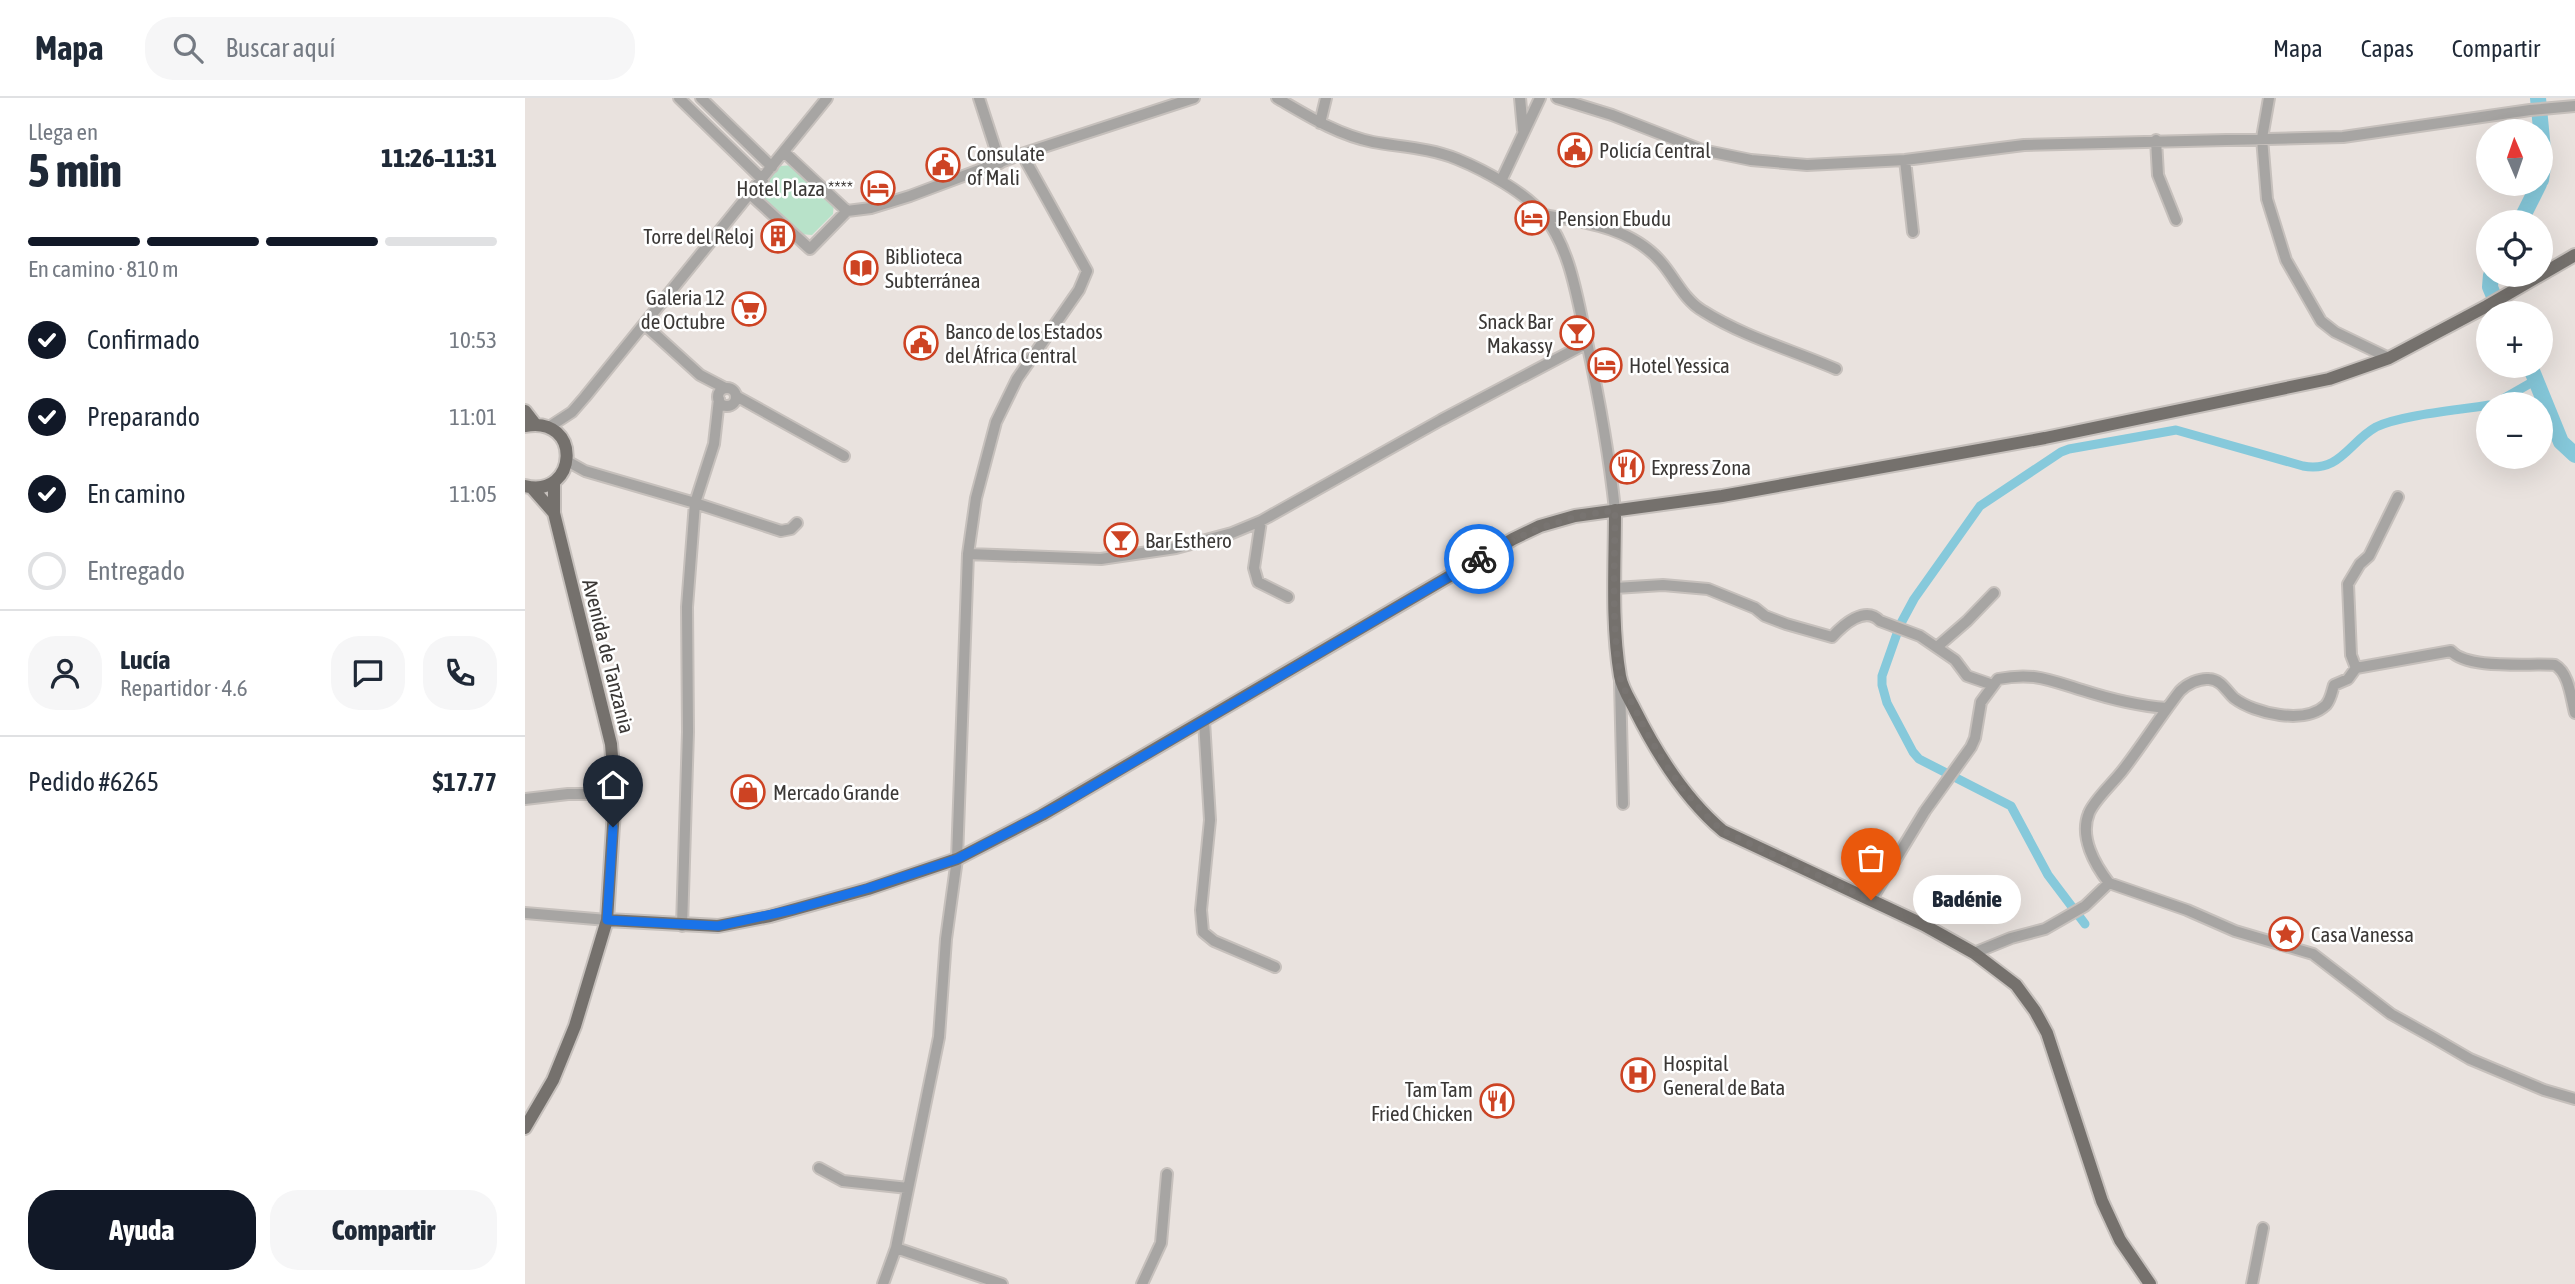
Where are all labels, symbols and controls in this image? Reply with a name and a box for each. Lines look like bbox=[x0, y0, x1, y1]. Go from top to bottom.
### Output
search box bbox=[145, 17, 635, 80]
text: Mapa bbox=[35, 29, 103, 67]
icon: search bbox=[169, 29, 207, 67]
text: Buscar aquí bbox=[225, 33, 335, 63]
text: Mapa bbox=[2273, 35, 2323, 62]
text: Capas bbox=[2361, 35, 2414, 62]
text: Compartir bbox=[2452, 35, 2540, 62]
text: Llega en bbox=[28, 119, 98, 145]
north arrow bbox=[2476, 119, 2553, 196]
map controls bbox=[2476, 119, 2553, 469]
public building icon: Policía Central bbox=[1556, 131, 1594, 169]
place label: Policía Central bbox=[1599, 138, 1711, 162]
place label: Consulate of Mali bbox=[967, 141, 1045, 189]
text: 11:26–11:31 bbox=[381, 143, 497, 173]
text: 5 min bbox=[28, 144, 122, 197]
public building icon: Consulate of Mali bbox=[924, 146, 962, 184]
hotel icon: Hotel Plaza **** bbox=[859, 169, 897, 207]
place label: Hotel Plaza **** bbox=[736, 176, 853, 200]
hotel icon: Pension Ebudu bbox=[1513, 199, 1551, 237]
place label: Pension Ebudu bbox=[1557, 206, 1671, 230]
button: locate bbox=[2476, 210, 2553, 287]
building icon: Torre del Reloj bbox=[759, 217, 797, 255]
place label: Torre del Reloj bbox=[643, 224, 754, 248]
place label: Biblioteca Subterránea bbox=[885, 244, 981, 292]
library icon: Biblioteca Subterránea bbox=[842, 249, 880, 287]
text: En camino · 810 m bbox=[28, 256, 179, 282]
place label: Galeria 12 de Octubre bbox=[641, 285, 725, 333]
supermarket icon: Galeria 12 de Octubre bbox=[730, 290, 768, 328]
button: + bbox=[2476, 301, 2553, 378]
place label: Snack Bar Makassy bbox=[1478, 309, 1554, 357]
bar icon: Snack Bar Makassy bbox=[1558, 314, 1596, 352]
place label: Banco de los Estados del África Central bbox=[945, 319, 1103, 367]
icon: check bbox=[28, 321, 66, 359]
public building icon: Banco de los Estados del África Central bbox=[902, 324, 940, 362]
text: Confirmado bbox=[87, 325, 200, 355]
text: 10:53 bbox=[449, 327, 497, 353]
hotel icon: Hotel Yessica bbox=[1586, 346, 1624, 384]
place label: Hotel Yessica bbox=[1629, 353, 1730, 377]
button: − bbox=[2476, 392, 2553, 469]
icon: check bbox=[28, 398, 66, 436]
text: Preparando bbox=[87, 402, 200, 432]
text: 11:01 bbox=[449, 404, 497, 430]
restaurant icon: Express Zona bbox=[1608, 448, 1646, 486]
place label: Express Zona bbox=[1651, 455, 1751, 479]
icon: check bbox=[28, 475, 66, 513]
text: En camino bbox=[87, 479, 186, 509]
text: 11:05 bbox=[449, 481, 497, 507]
bar icon: Bar Esthero bbox=[1102, 521, 1140, 559]
courier bbox=[1444, 524, 1514, 594]
place label: Bar Esthero bbox=[1145, 528, 1232, 552]
icon: bike bbox=[1460, 540, 1498, 578]
text: Entregado bbox=[87, 556, 185, 586]
street label: Avenida de Tanzania bbox=[578, 576, 640, 736]
button: person bbox=[28, 636, 102, 710]
button: chat bbox=[331, 636, 405, 710]
button: phone bbox=[423, 636, 497, 710]
text: Lucía bbox=[120, 645, 170, 675]
text: Repartidor · 4.6 bbox=[120, 675, 247, 701]
pin bbox=[583, 755, 643, 827]
icon: home bbox=[594, 766, 632, 804]
text: Pedido #6265 bbox=[28, 767, 159, 797]
text: $17.77 bbox=[433, 767, 497, 797]
shop icon: Mercado Grande bbox=[729, 773, 767, 811]
place label: Mercado Grande bbox=[773, 780, 899, 804]
pin bbox=[1841, 828, 1901, 900]
icon: bag bbox=[1852, 839, 1890, 877]
callout: Badénie bbox=[1913, 876, 2021, 924]
text: Badénie bbox=[1932, 886, 2002, 912]
place icon: Casa Vanessa bbox=[2267, 915, 2305, 953]
place label: Casa Vanessa bbox=[2311, 922, 2414, 946]
place label: Hospital General de Bata bbox=[1663, 1051, 1785, 1099]
hospital icon: Hospital General de Bata bbox=[1619, 1056, 1657, 1094]
place label: Tam Tam Fried Chicken bbox=[1371, 1077, 1473, 1125]
restaurant icon: Tam Tam Fried Chicken bbox=[1478, 1082, 1516, 1120]
button: Ayuda bbox=[28, 1190, 256, 1270]
button: Compartir bbox=[270, 1190, 497, 1270]

